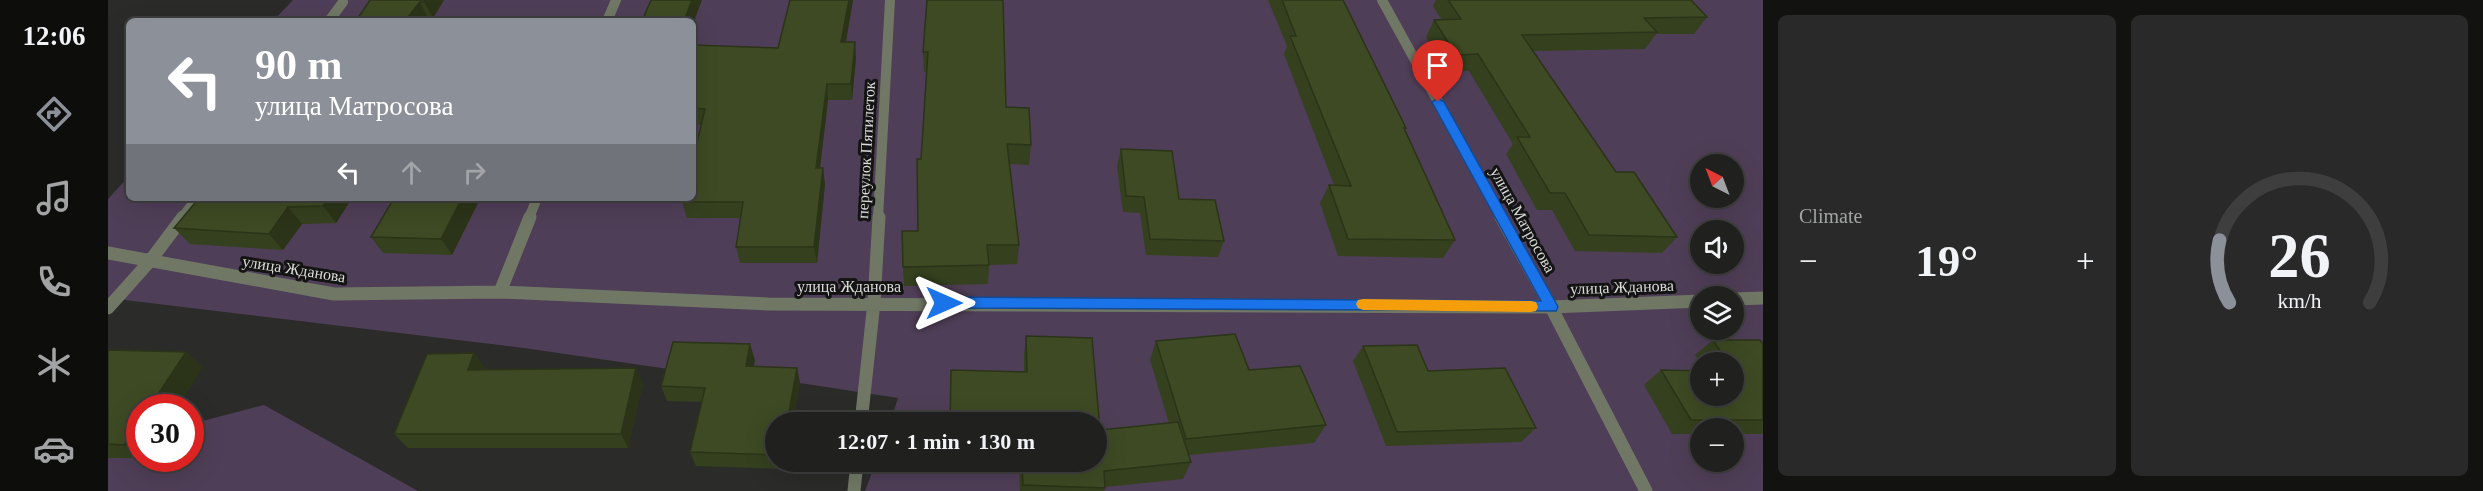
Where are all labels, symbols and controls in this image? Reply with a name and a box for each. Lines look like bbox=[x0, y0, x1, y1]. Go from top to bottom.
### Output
text: 12:06 bbox=[23, 21, 86, 51]
pin bbox=[1412, 40, 1463, 102]
icon: left bbox=[156, 42, 234, 120]
text: 90 m bbox=[255, 42, 343, 88]
icon: arrive bbox=[1421, 49, 1454, 82]
street label: переулок Пятилеток bbox=[854, 81, 879, 219]
text: улица Матросова bbox=[255, 91, 453, 121]
icon: directions bbox=[33, 93, 75, 135]
north arrow bbox=[1690, 154, 1744, 208]
map controls bbox=[1690, 154, 1744, 472]
icon: left bbox=[332, 156, 365, 189]
icon: ahead bbox=[395, 156, 428, 189]
icon: right bbox=[458, 156, 491, 189]
street label: улица Матросова bbox=[1486, 164, 1559, 276]
icon: music bbox=[33, 177, 75, 219]
text: Climate bbox=[1799, 205, 1862, 227]
button: sound bbox=[1690, 220, 1744, 274]
text: 26 bbox=[2268, 221, 2330, 290]
text: 19° bbox=[1915, 236, 1978, 286]
text: − bbox=[1799, 243, 1818, 279]
text: + bbox=[2076, 243, 2095, 279]
street label: улица Жданова bbox=[241, 252, 347, 287]
icon: phone bbox=[33, 261, 75, 303]
position arrow bbox=[912, 271, 976, 335]
street label: улица Жданова bbox=[1570, 277, 1674, 298]
street label: улица Жданова bbox=[797, 278, 901, 296]
button: layers bbox=[1690, 286, 1744, 340]
text: km/h bbox=[2277, 289, 2322, 313]
icon: climate bbox=[33, 344, 75, 386]
button: + bbox=[1690, 352, 1744, 406]
speed limit sign: 30 bbox=[126, 394, 204, 472]
button: − bbox=[1690, 418, 1744, 472]
icon: car bbox=[33, 428, 75, 470]
text: 12:07 · 1 min · 130 m bbox=[837, 429, 1035, 454]

